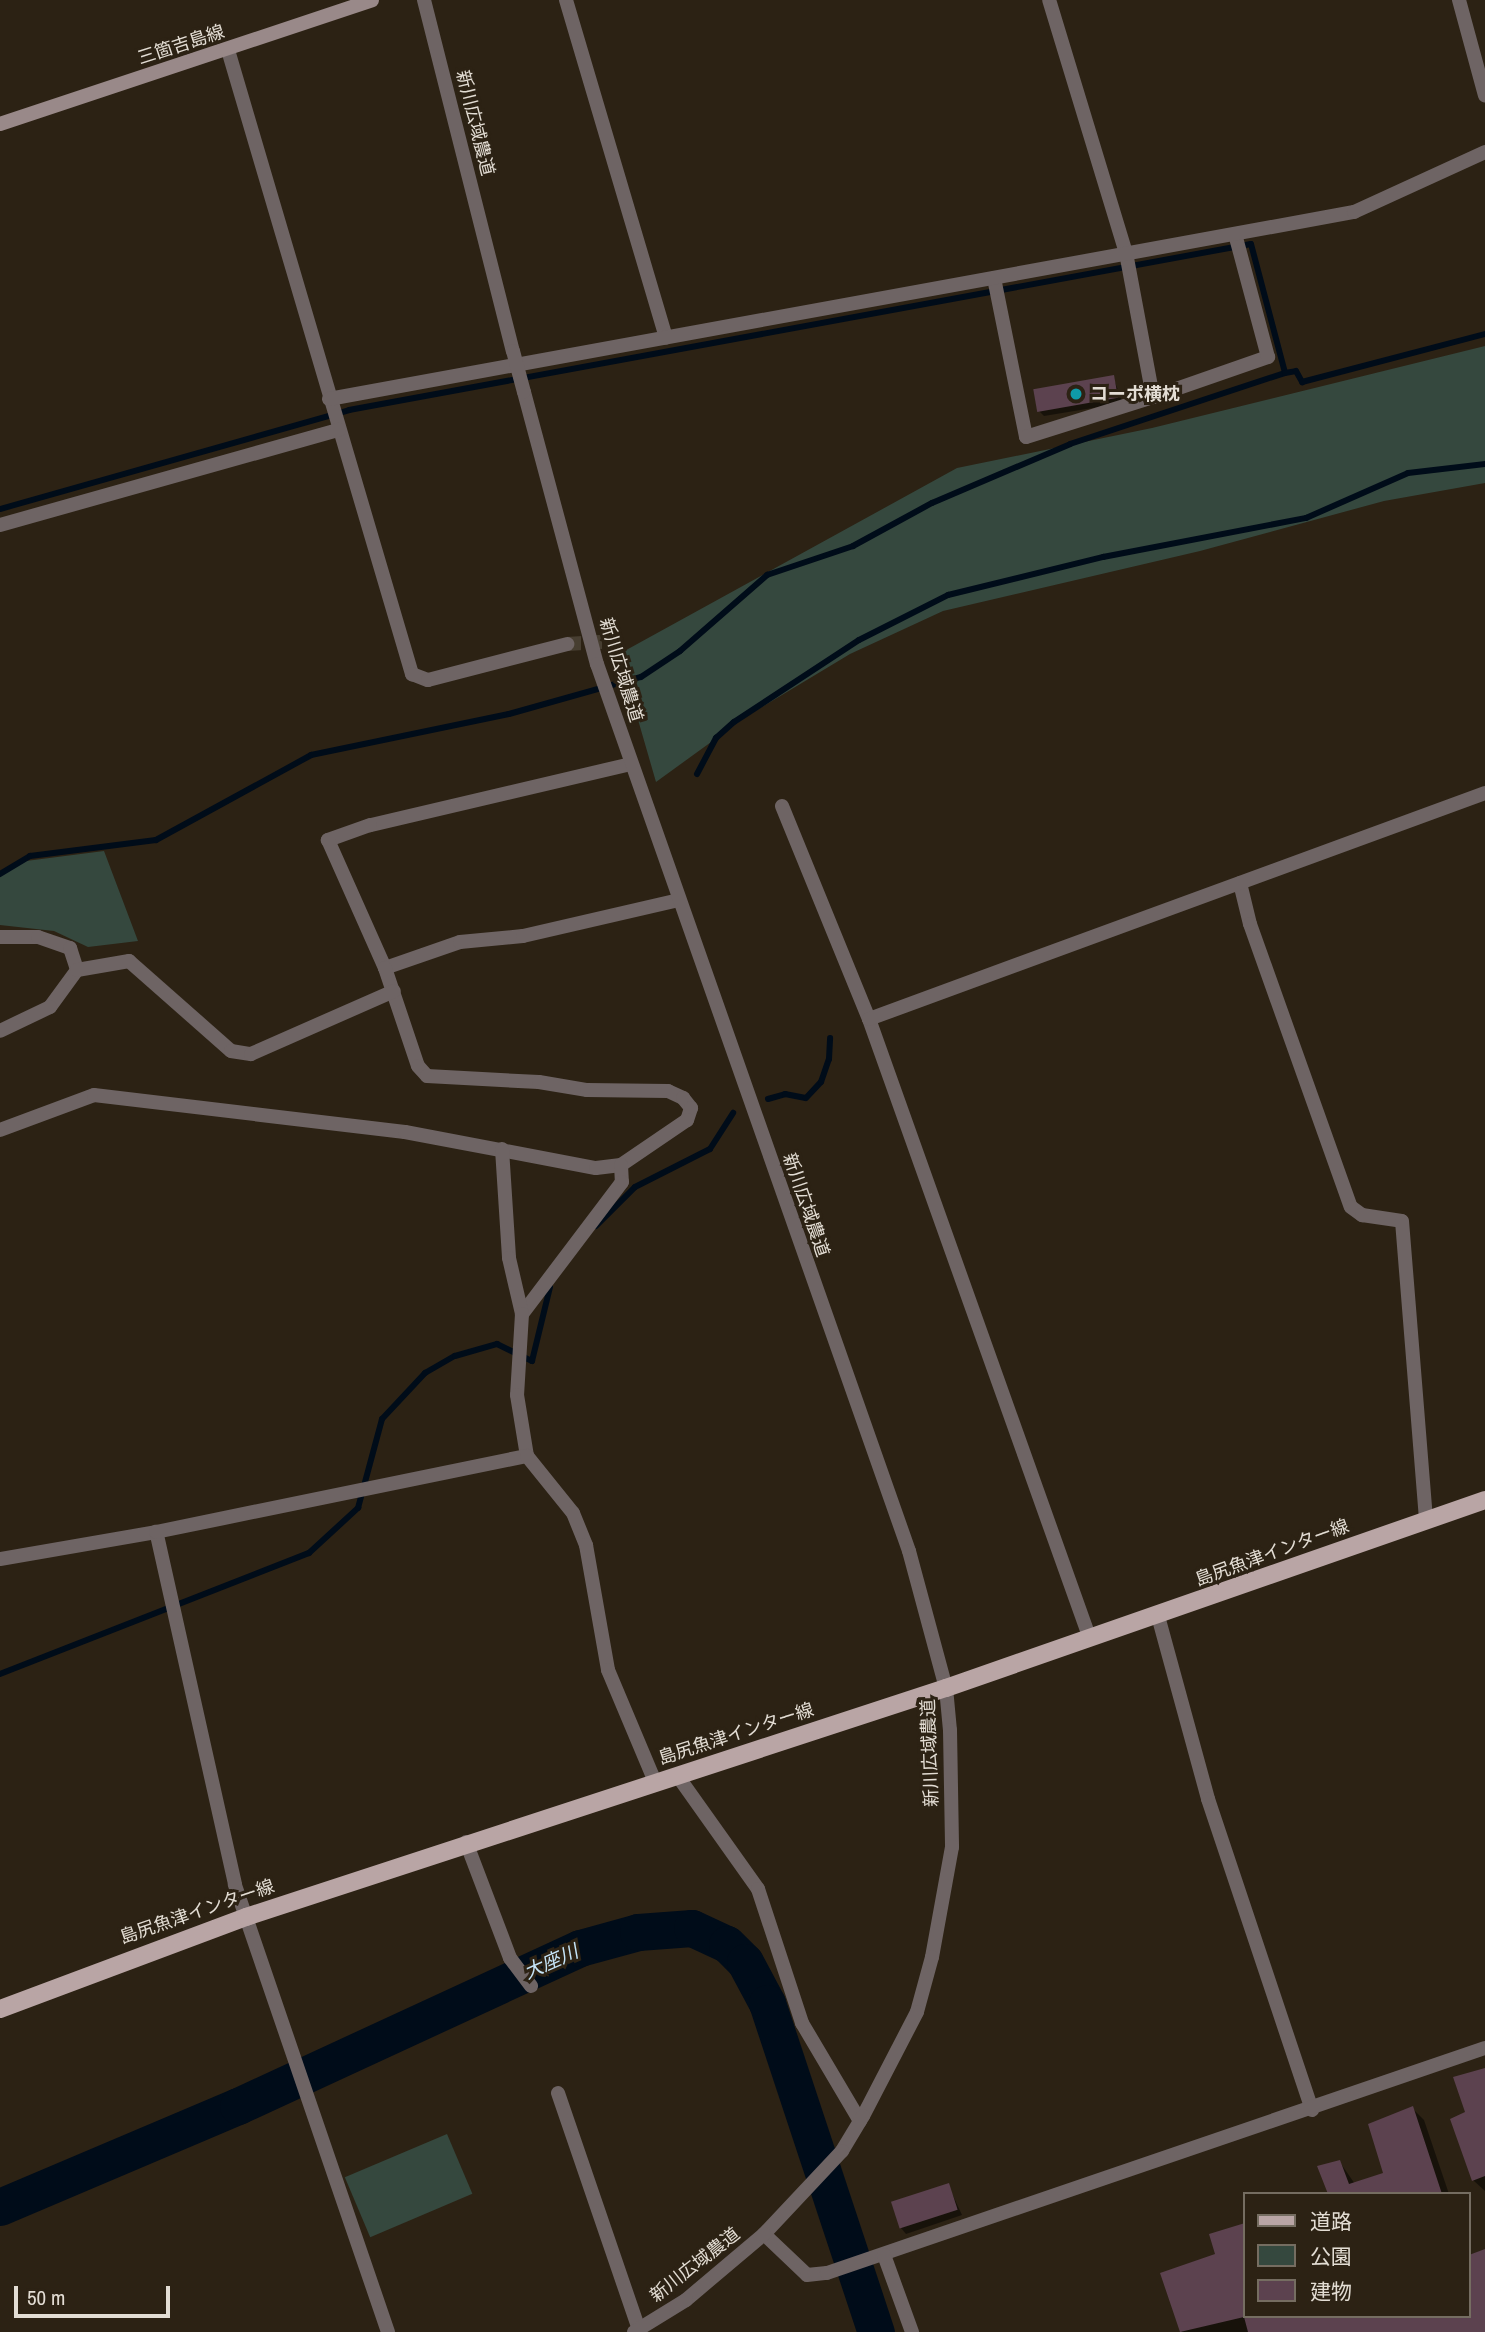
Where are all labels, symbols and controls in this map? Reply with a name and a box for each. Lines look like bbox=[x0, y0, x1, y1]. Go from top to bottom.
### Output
street label: 三箇吉島線 bbox=[135, 21, 227, 69]
street label: 新川広域農道 bbox=[451, 68, 499, 178]
place label: コーポ横枕 bbox=[1090, 383, 1180, 405]
marker: コーポ横枕 bbox=[1068, 386, 1084, 402]
street label: 新川広域農道 bbox=[595, 615, 647, 725]
street label: 新川広域農道 bbox=[778, 1150, 834, 1260]
street label: 島尻魚津インター線 bbox=[1192, 1515, 1352, 1591]
street label: 島尻魚津インター線 bbox=[656, 1699, 816, 1769]
street label: 新川広域農道 bbox=[917, 1699, 943, 1807]
street label: 島尻魚津インター線 bbox=[117, 1875, 277, 1949]
water label: 大座川 bbox=[520, 1940, 582, 1984]
legend bbox=[1244, 2192, 1471, 2318]
text: 道路 bbox=[1310, 2207, 1352, 2236]
street label: 新川広域農道 bbox=[646, 2223, 744, 2307]
text: 公園 bbox=[1310, 2242, 1352, 2271]
scale bar bbox=[18, 2272, 173, 2316]
text: 建物 bbox=[1310, 2277, 1352, 2306]
text: 50 m bbox=[27, 2283, 65, 2312]

